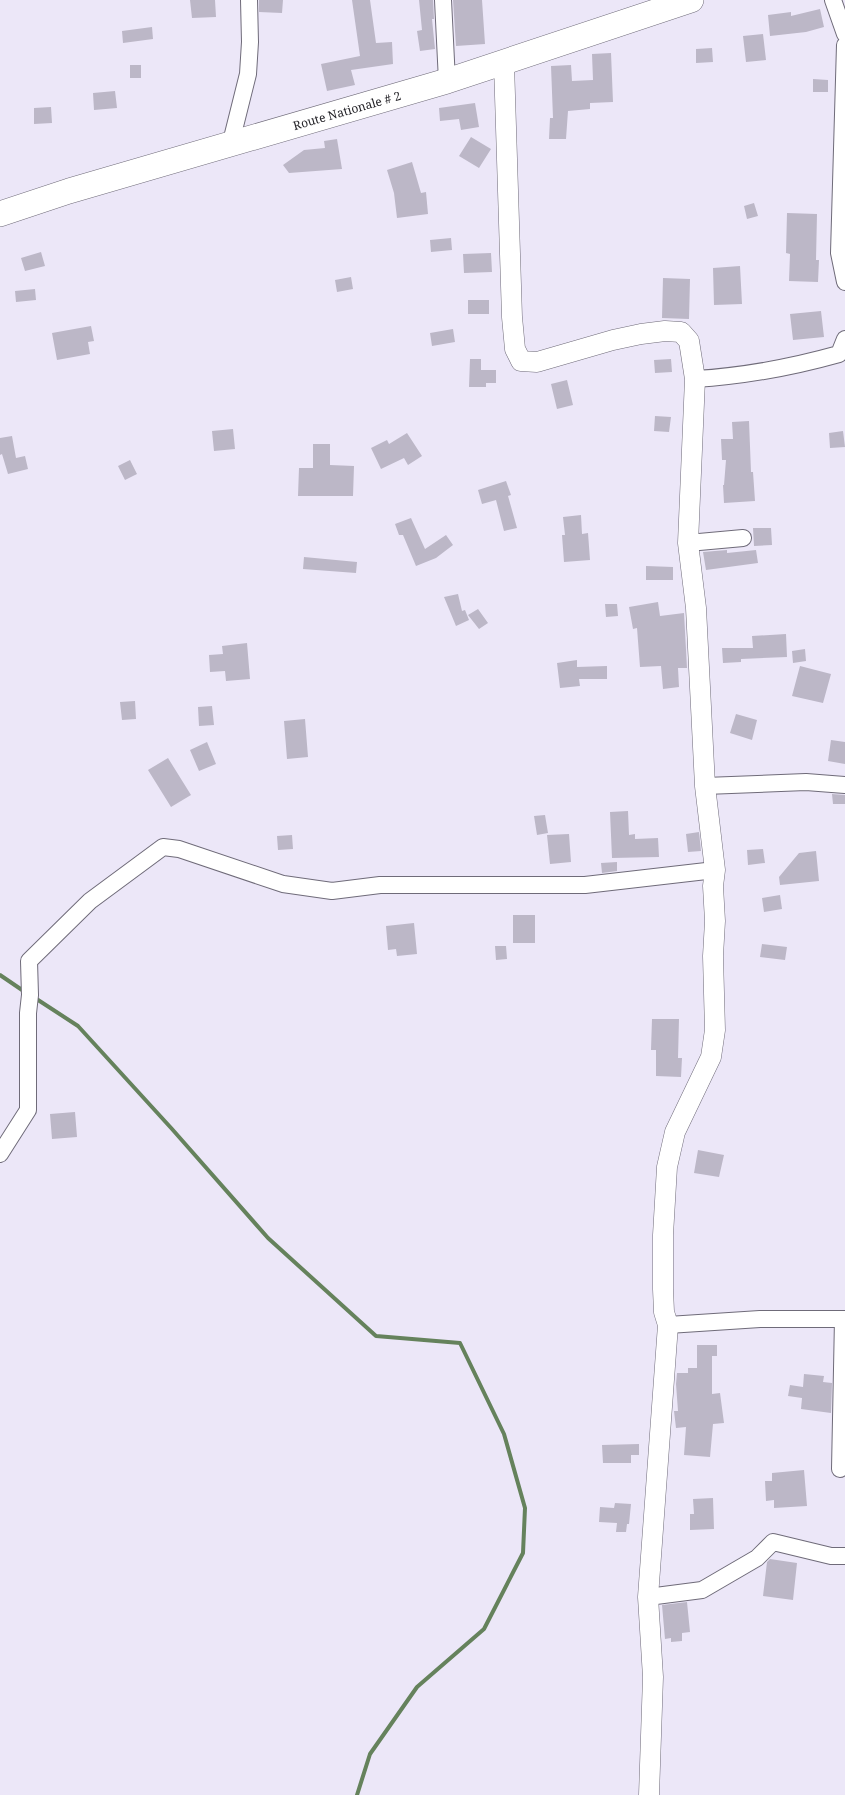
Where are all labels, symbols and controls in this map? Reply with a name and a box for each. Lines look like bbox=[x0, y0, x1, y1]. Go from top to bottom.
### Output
street label: Route Nationale # 2 bbox=[291, 87, 403, 134]

